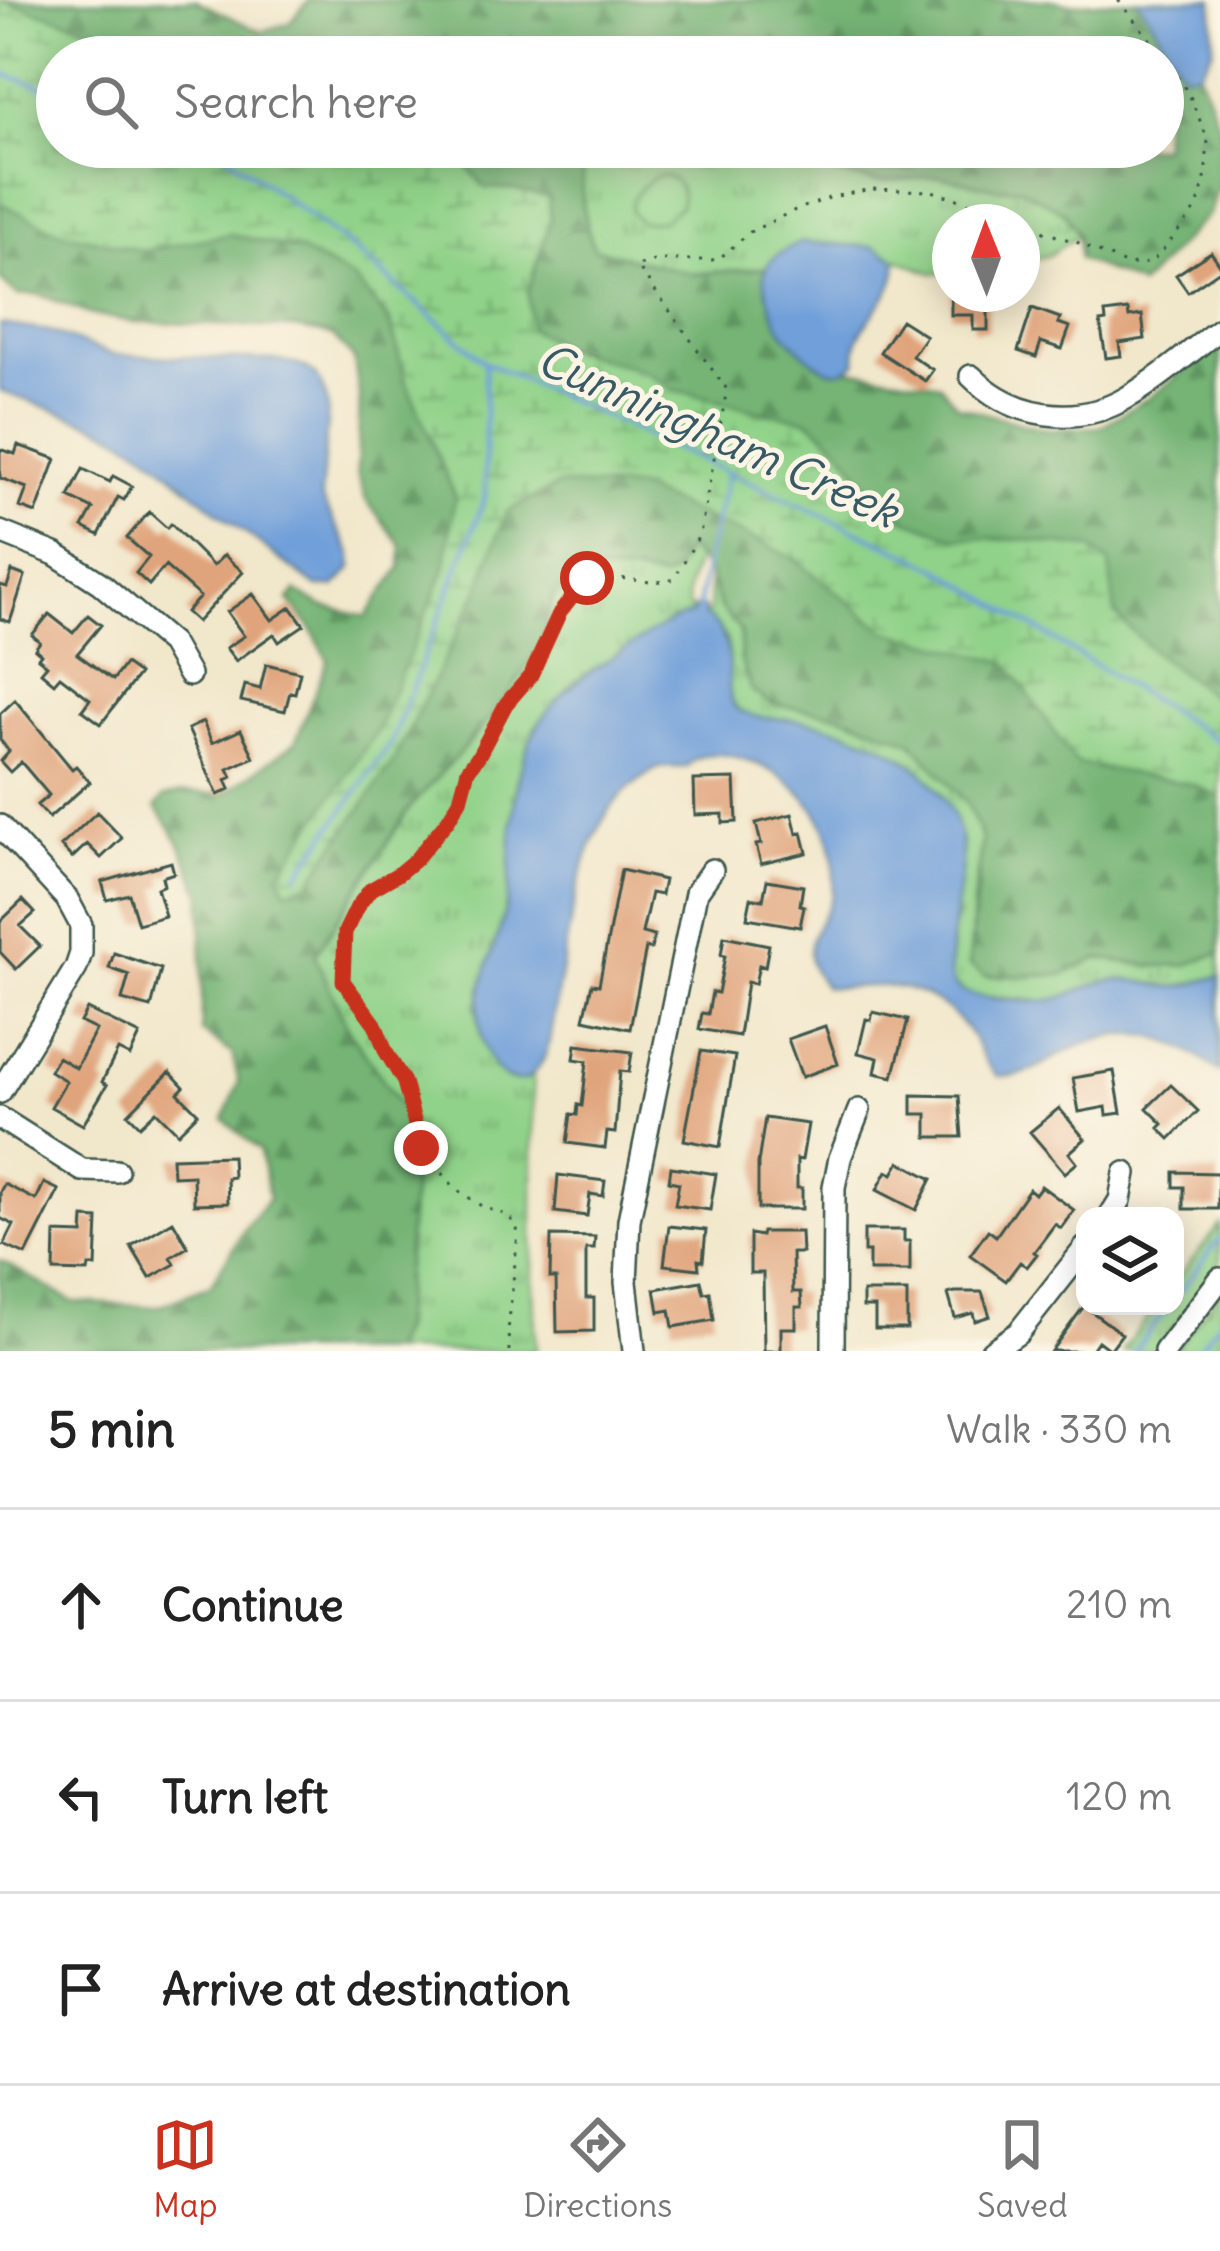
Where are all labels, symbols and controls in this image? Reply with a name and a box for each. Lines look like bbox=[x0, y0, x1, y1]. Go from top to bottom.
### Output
search box bbox=[36, 36, 1184, 168]
icon: search bbox=[78, 69, 144, 135]
text: Search here bbox=[174, 74, 418, 130]
north arrow bbox=[932, 204, 1040, 312]
water label: Cunningham Creek bbox=[529, 330, 909, 541]
route start bbox=[560, 551, 614, 605]
route end bbox=[394, 1121, 448, 1175]
map controls bbox=[1076, 1207, 1184, 1315]
button: layers bbox=[1076, 1207, 1184, 1315]
text: 5 min bbox=[48, 1397, 175, 1461]
text: Walk · 330 m bbox=[946, 1405, 1172, 1454]
icon: ahead bbox=[48, 1572, 114, 1638]
text: Continue bbox=[162, 1577, 344, 1633]
text: 210 m bbox=[1066, 1580, 1172, 1629]
icon: left bbox=[48, 1764, 114, 1830]
text: Turn left bbox=[162, 1769, 328, 1825]
text: 120 m bbox=[1066, 1772, 1172, 1821]
icon: arrive bbox=[48, 1956, 114, 2022]
text: Arrive at destination bbox=[162, 1961, 571, 2017]
tab: Map bbox=[152, 2112, 218, 2226]
tab: Directions bbox=[523, 2112, 672, 2226]
tab: Saved bbox=[977, 2112, 1068, 2226]

